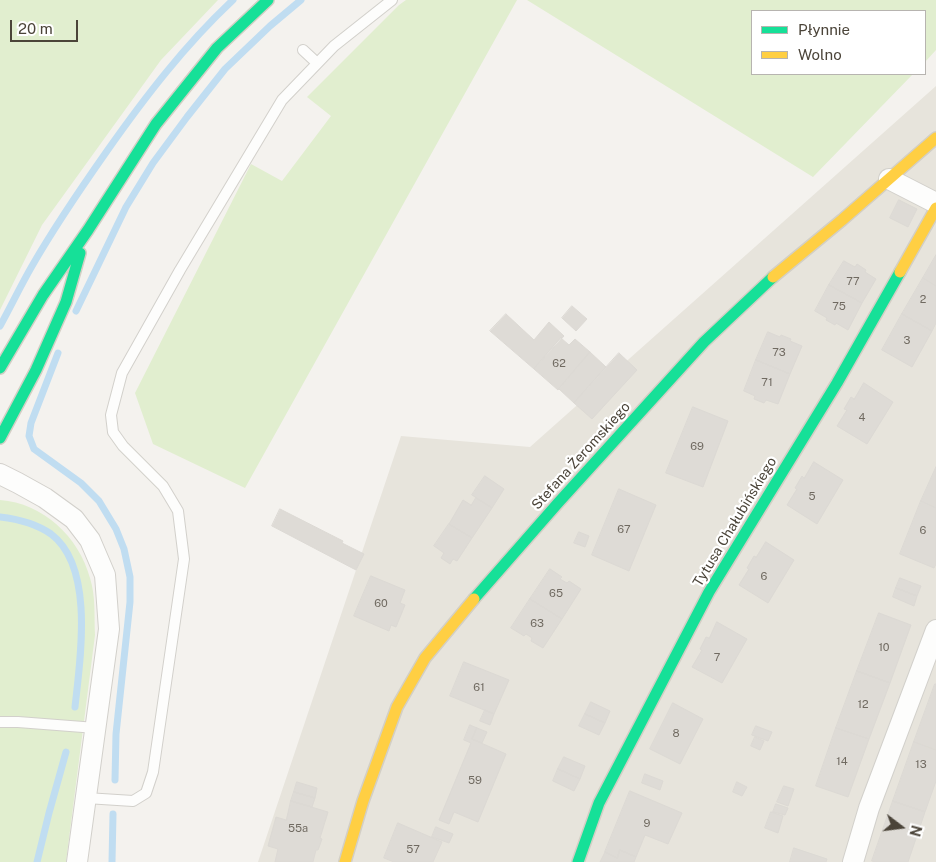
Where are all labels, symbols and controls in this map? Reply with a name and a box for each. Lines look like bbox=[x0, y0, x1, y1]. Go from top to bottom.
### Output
scale bar bbox=[12, 10, 80, 42]
legend bbox=[751, 10, 926, 75]
text: 20 m bbox=[18, 20, 53, 37]
text: Płynnie bbox=[798, 21, 850, 38]
text: Wolno bbox=[798, 46, 842, 63]
house number: 77 bbox=[846, 275, 860, 289]
house number: 2 bbox=[920, 293, 926, 307]
house number: 75 bbox=[832, 300, 846, 314]
house number: 3 bbox=[904, 334, 910, 348]
house number: 73 bbox=[772, 346, 786, 360]
house number: 62 bbox=[552, 357, 566, 371]
house number: 71 bbox=[761, 376, 773, 390]
street label: Stefana Żeromskiego bbox=[528, 399, 634, 513]
house number: 4 bbox=[859, 411, 865, 425]
house number: 69 bbox=[690, 440, 704, 454]
street label: Tytusa Chałubińskiego bbox=[690, 454, 780, 590]
house number: 5 bbox=[808, 490, 816, 504]
house number: 67 bbox=[617, 523, 631, 537]
house number: 6 bbox=[920, 524, 926, 538]
house number: 6 bbox=[761, 570, 767, 584]
house number: 65 bbox=[549, 587, 563, 601]
house number: 60 bbox=[374, 597, 388, 611]
house number: 63 bbox=[530, 617, 544, 631]
house number: 10 bbox=[878, 641, 890, 655]
house number: 7 bbox=[714, 651, 720, 665]
house number: 61 bbox=[473, 681, 485, 695]
house number: 12 bbox=[857, 698, 869, 712]
house number: 8 bbox=[672, 727, 680, 741]
house number: 14 bbox=[836, 755, 848, 769]
house number: 13 bbox=[915, 758, 927, 772]
house number: 59 bbox=[468, 774, 482, 788]
north arrow bbox=[876, 802, 926, 852]
house number: 9 bbox=[644, 817, 650, 831]
house number: 55a bbox=[288, 822, 308, 836]
text: N bbox=[906, 824, 925, 838]
house number: 57 bbox=[406, 843, 420, 857]

